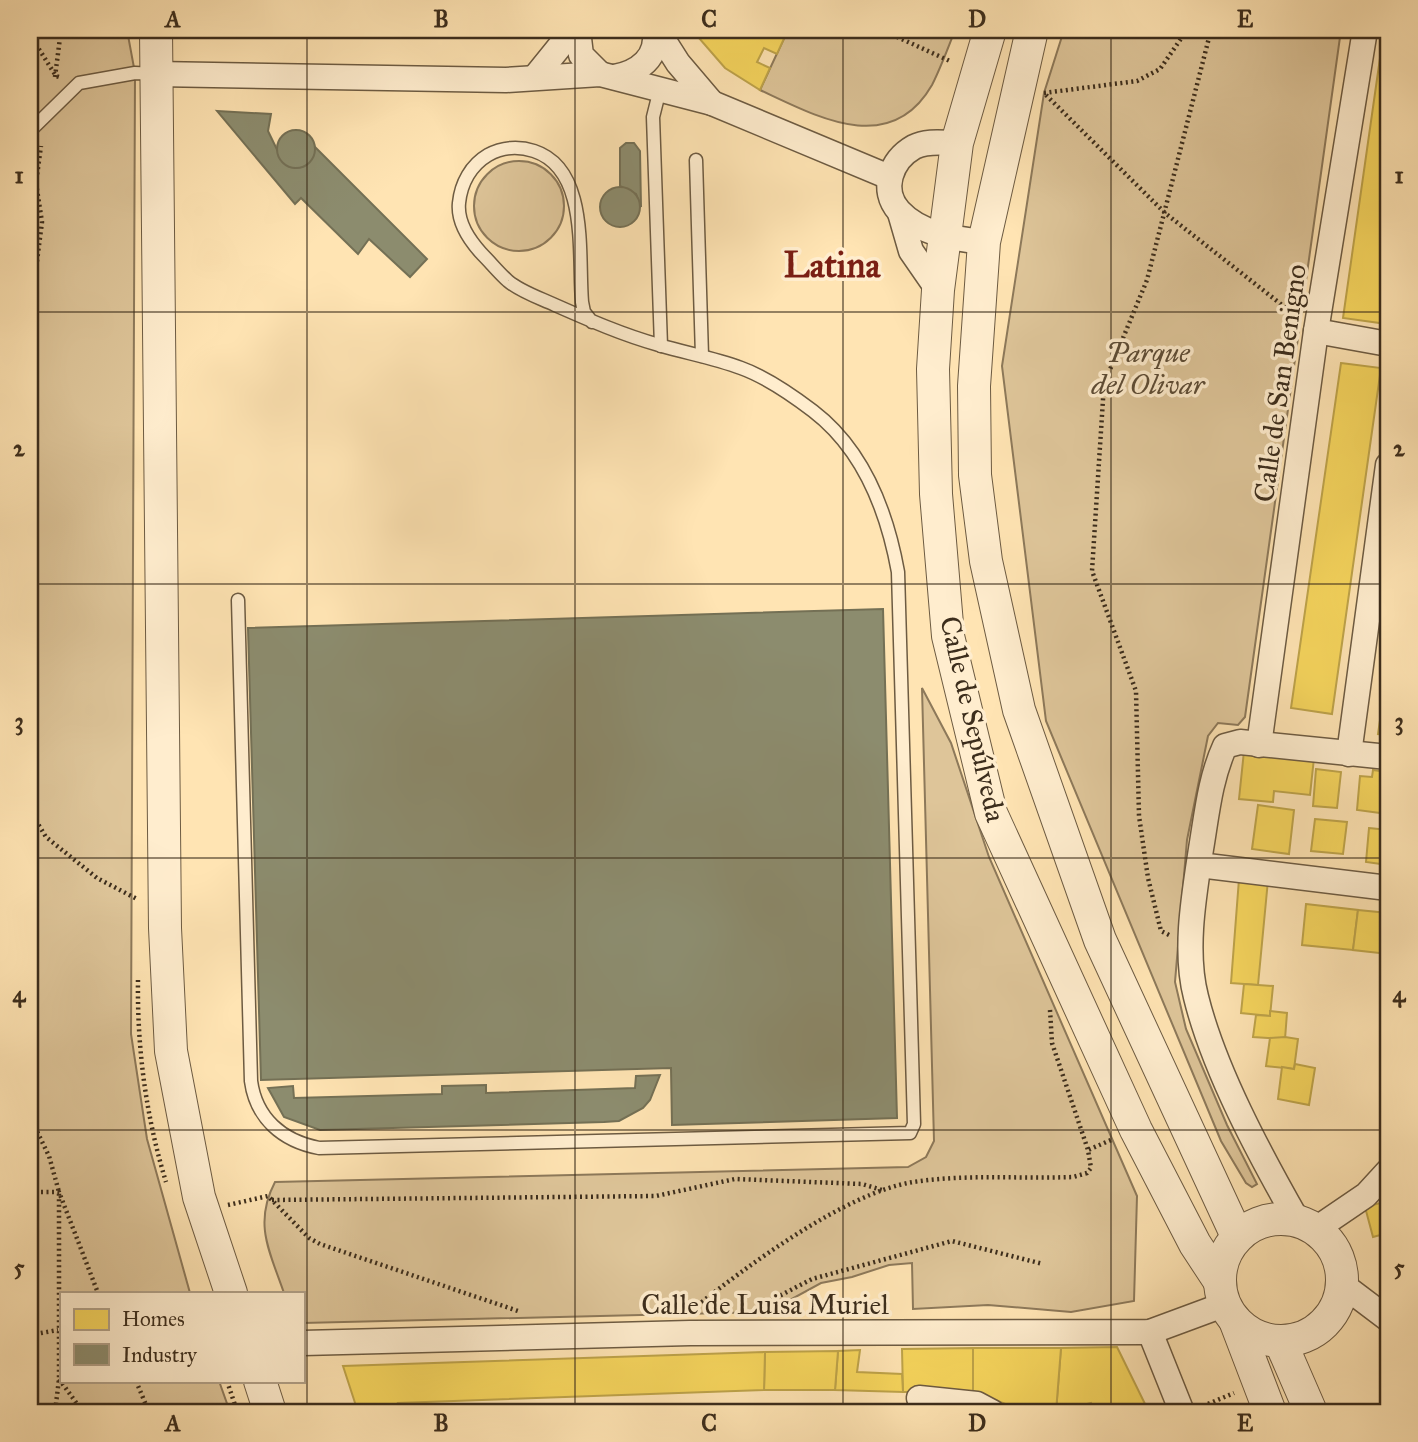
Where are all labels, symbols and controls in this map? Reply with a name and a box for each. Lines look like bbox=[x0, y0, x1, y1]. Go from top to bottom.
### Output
text: A bbox=[163, 5, 181, 33]
text: B bbox=[433, 5, 449, 33]
text: C bbox=[701, 5, 717, 33]
text: D bbox=[968, 5, 986, 33]
text: E bbox=[1237, 5, 1254, 33]
text: 1 bbox=[14, 161, 24, 189]
text: 1 bbox=[1394, 161, 1404, 189]
district label: Latina bbox=[784, 244, 881, 287]
street label: Calle de San Benigno bbox=[1246, 262, 1314, 504]
park label: Parque del Olivar bbox=[1090, 335, 1206, 402]
text: 2 bbox=[13, 434, 25, 462]
text: 2 bbox=[1393, 434, 1405, 462]
street label: Calle de Sepúlveda bbox=[932, 613, 1014, 825]
text: 3 bbox=[14, 707, 24, 736]
text: 3 bbox=[1394, 707, 1404, 736]
text: 4 bbox=[13, 980, 27, 1008]
text: 4 bbox=[1393, 980, 1407, 1008]
text: 5 bbox=[14, 1253, 25, 1281]
text: 5 bbox=[1394, 1253, 1405, 1281]
street label: Calle de Luisa Muriel bbox=[641, 1287, 889, 1322]
legend bbox=[60, 1292, 304, 1382]
text: Homes bbox=[122, 1306, 185, 1332]
text: Industry bbox=[122, 1342, 198, 1368]
text: A bbox=[163, 1409, 181, 1437]
text: B bbox=[433, 1409, 449, 1437]
text: C bbox=[701, 1409, 717, 1437]
text: D bbox=[968, 1409, 986, 1437]
text: E bbox=[1237, 1409, 1254, 1437]

